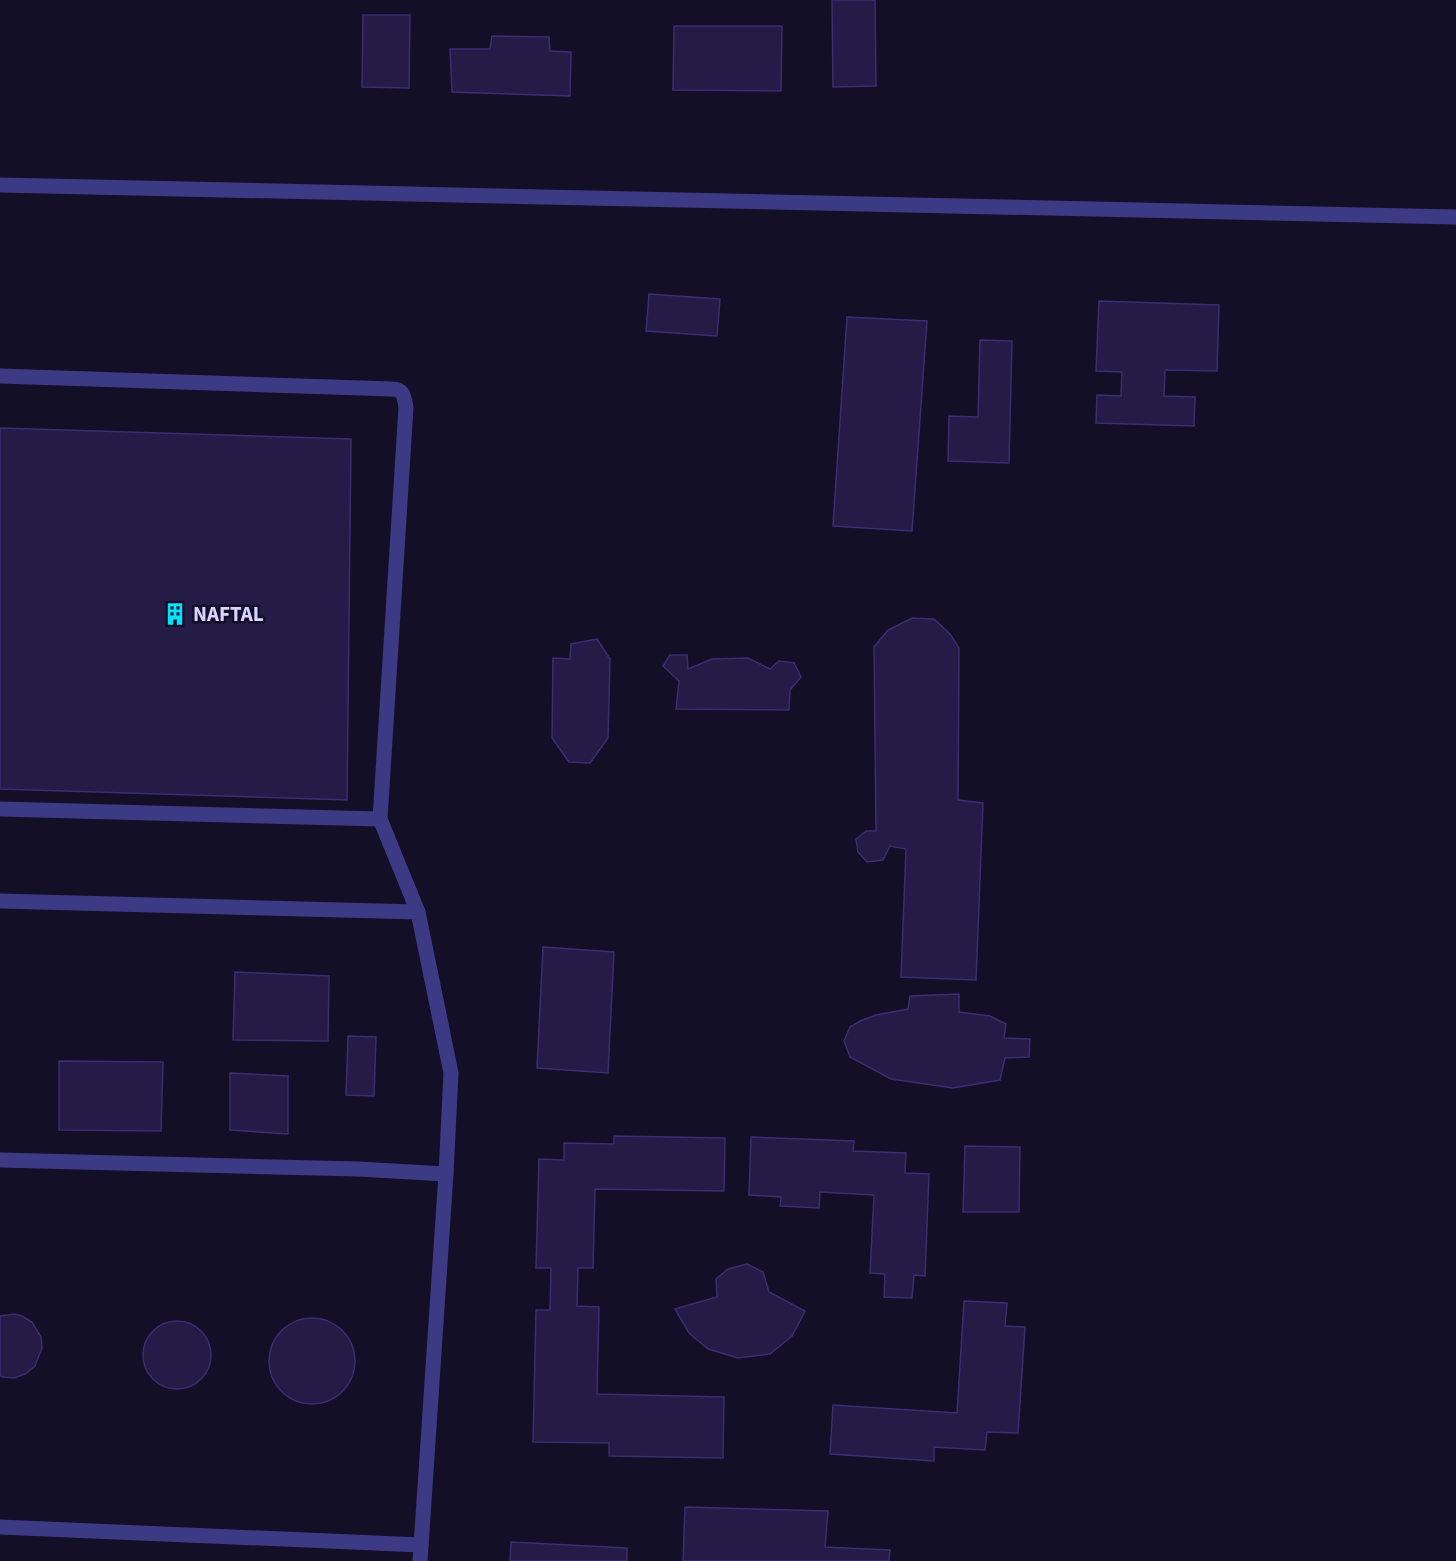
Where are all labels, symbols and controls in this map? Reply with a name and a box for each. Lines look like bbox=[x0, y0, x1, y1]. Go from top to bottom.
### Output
place label: NAFTAL bbox=[193, 599, 264, 629]
building icon: NAFTAL bbox=[162, 601, 188, 627]

